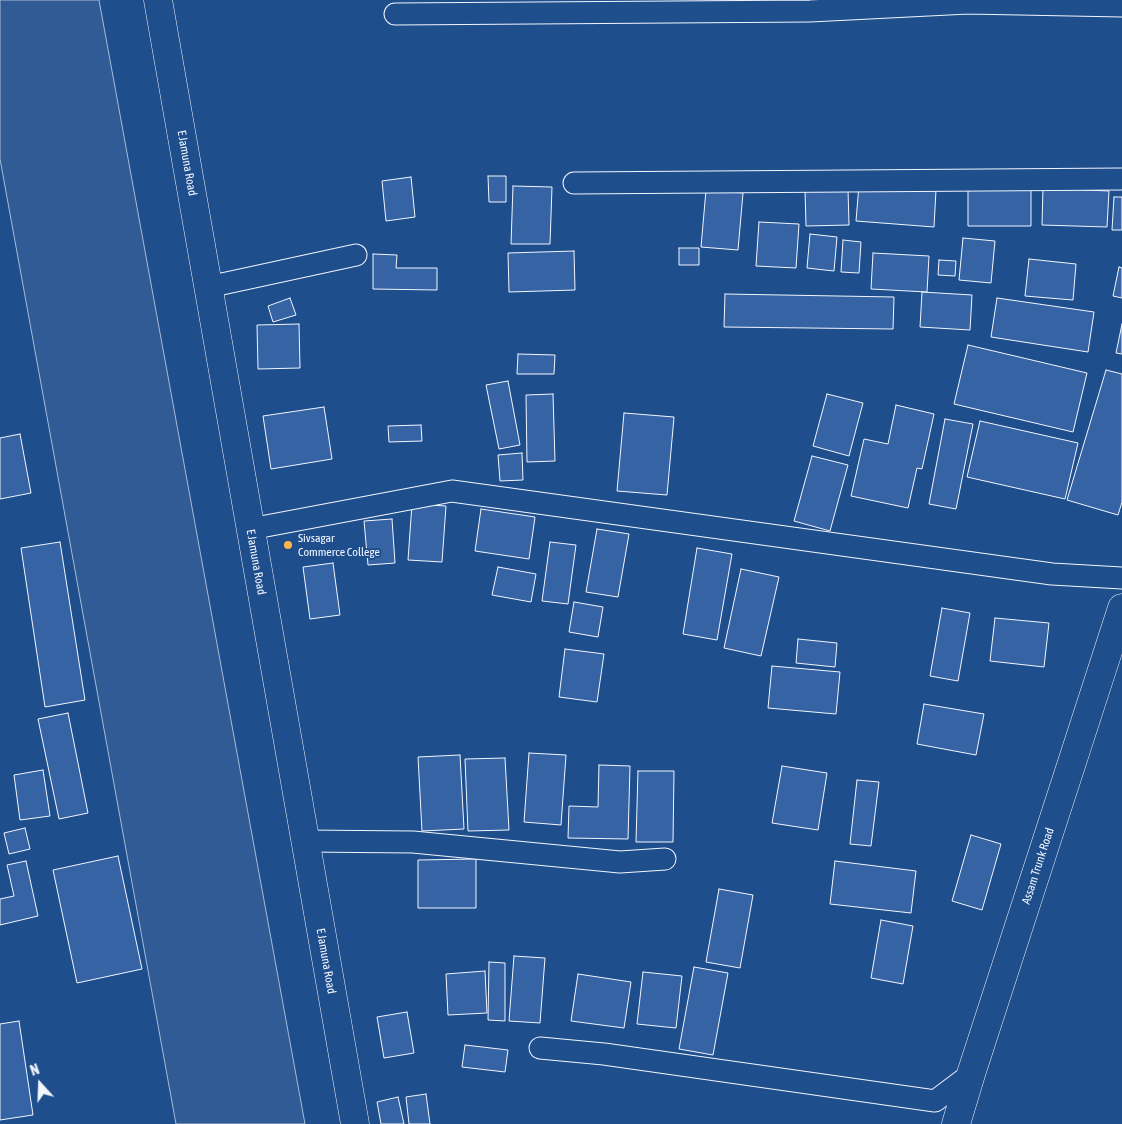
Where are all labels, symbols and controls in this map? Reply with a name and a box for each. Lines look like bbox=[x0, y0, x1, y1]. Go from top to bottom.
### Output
street label: E Jamuna Road bbox=[174, 129, 200, 197]
street label: E Jamuna Road bbox=[243, 528, 269, 596]
place label: Sivsagar Commerce College bbox=[298, 531, 380, 559]
marker: Sivsagar Commerce College bbox=[282, 539, 294, 551]
street label: Assam Trunk Road bbox=[1019, 826, 1057, 906]
street label: E Jamuna Road bbox=[313, 927, 339, 995]
north arrow bbox=[15, 1059, 65, 1109]
text: N bbox=[28, 1061, 41, 1079]

